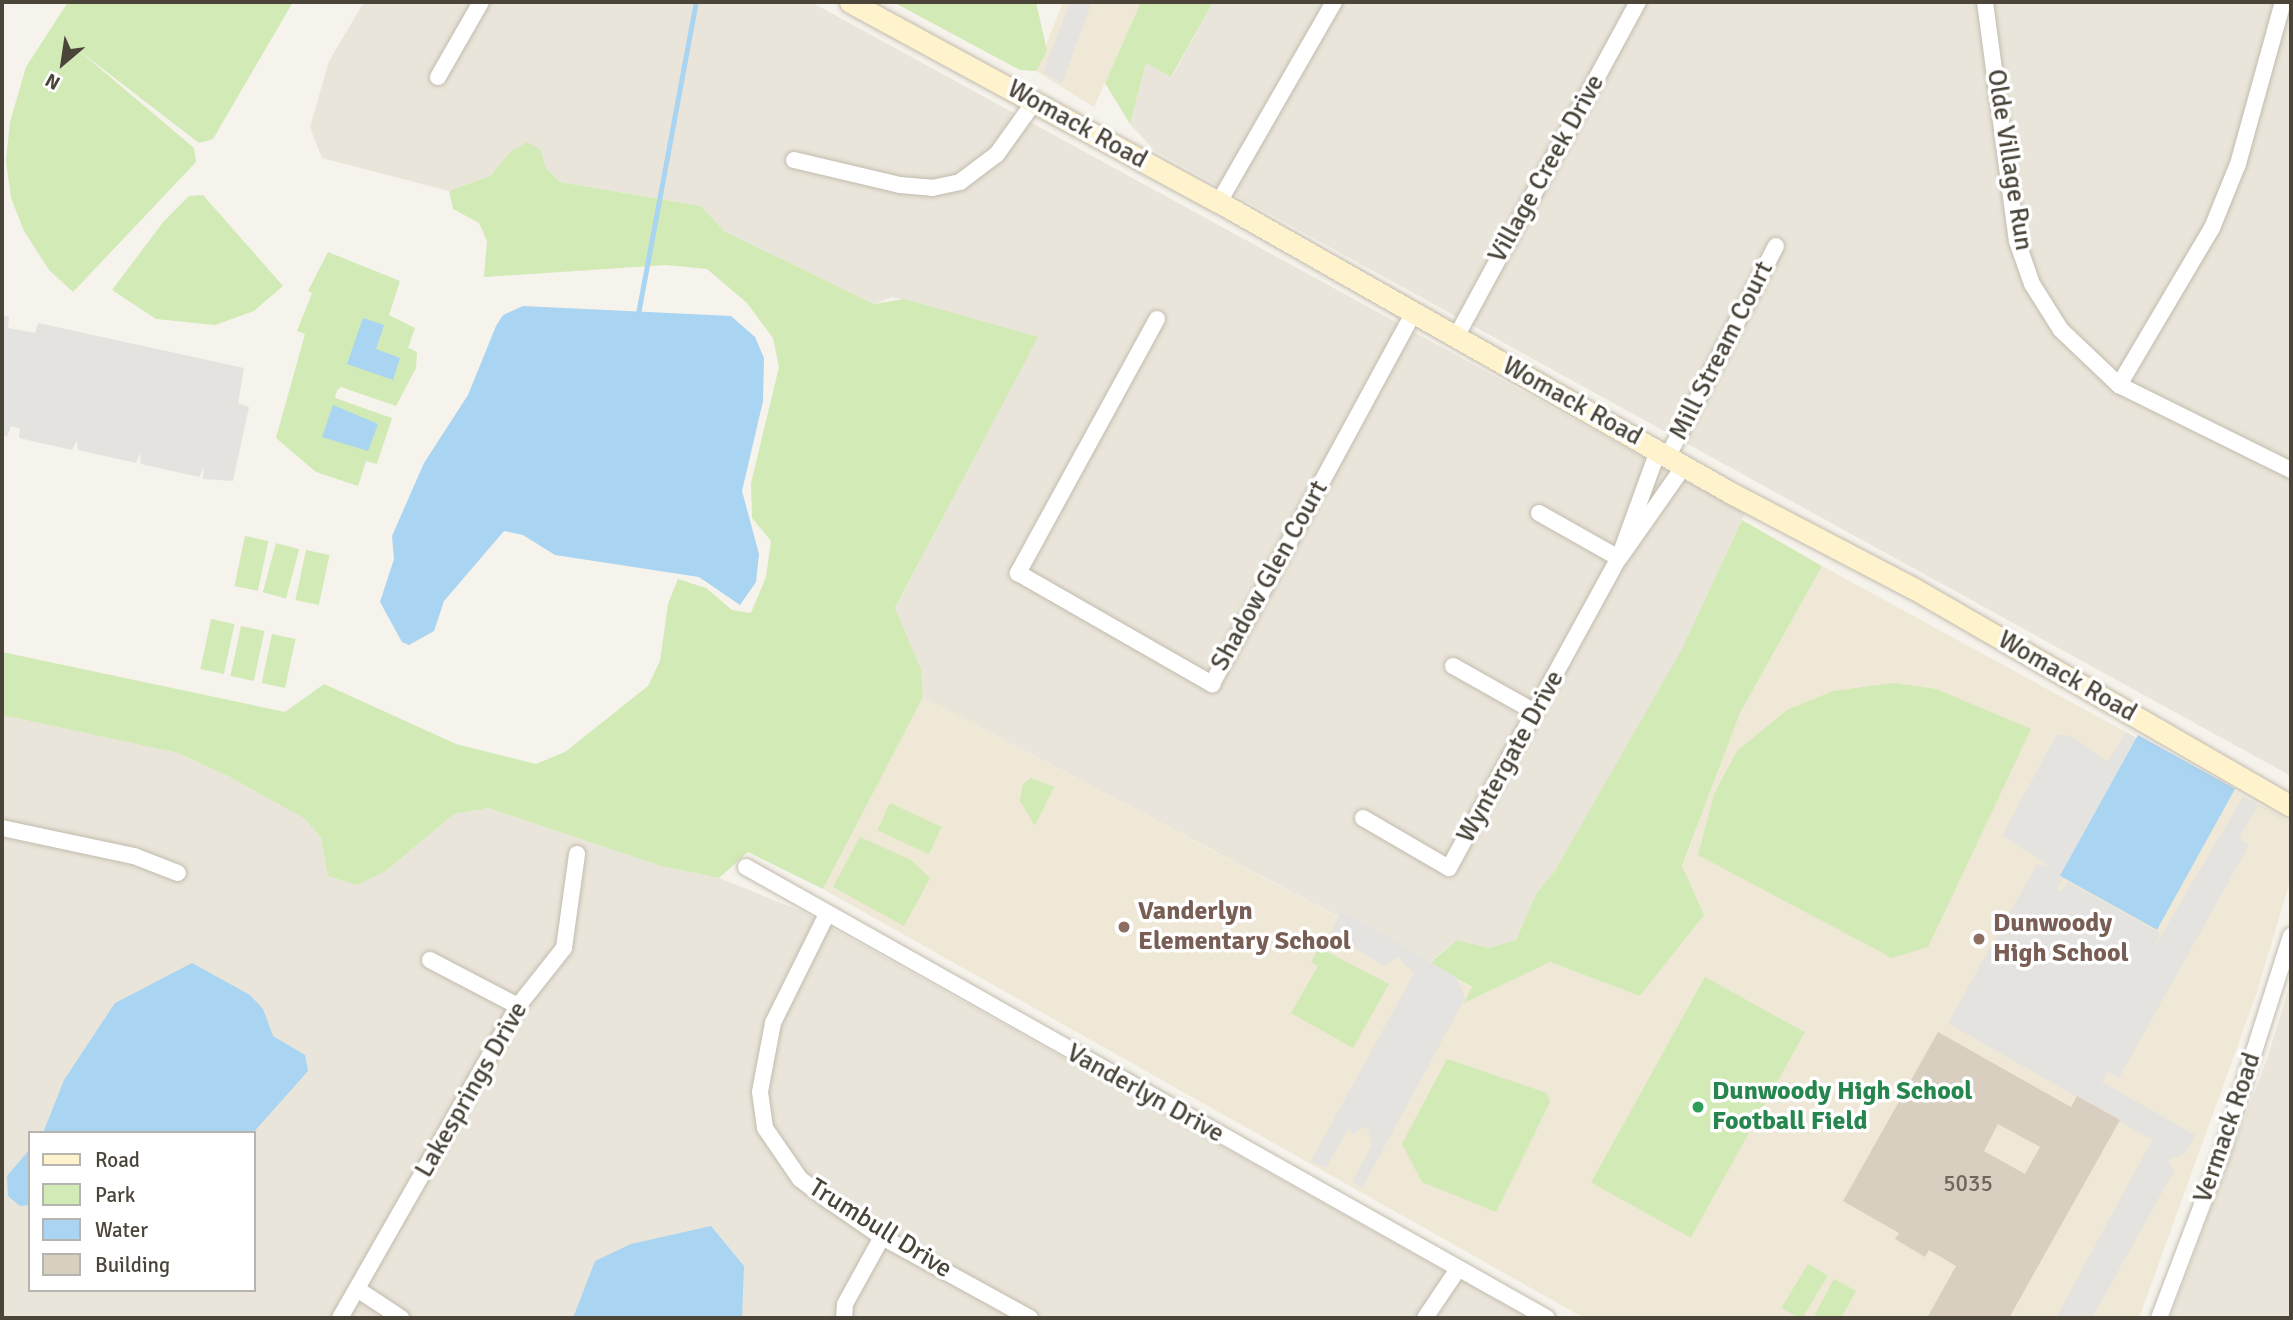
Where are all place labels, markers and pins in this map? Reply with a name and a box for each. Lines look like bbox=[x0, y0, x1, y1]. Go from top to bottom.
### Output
place label: Vanderlyn Elementary School bbox=[1138, 896, 1351, 958]
place label: Dunwoody High School bbox=[1993, 908, 2129, 970]
marker: Vanderlyn Elementary School bbox=[1116, 919, 1132, 935]
marker: Dunwoody High School bbox=[1971, 931, 1987, 947]
place label: Dunwoody High School Football Field bbox=[1712, 1076, 1972, 1138]
marker: Dunwoody High School Football Field bbox=[1690, 1099, 1706, 1115]

